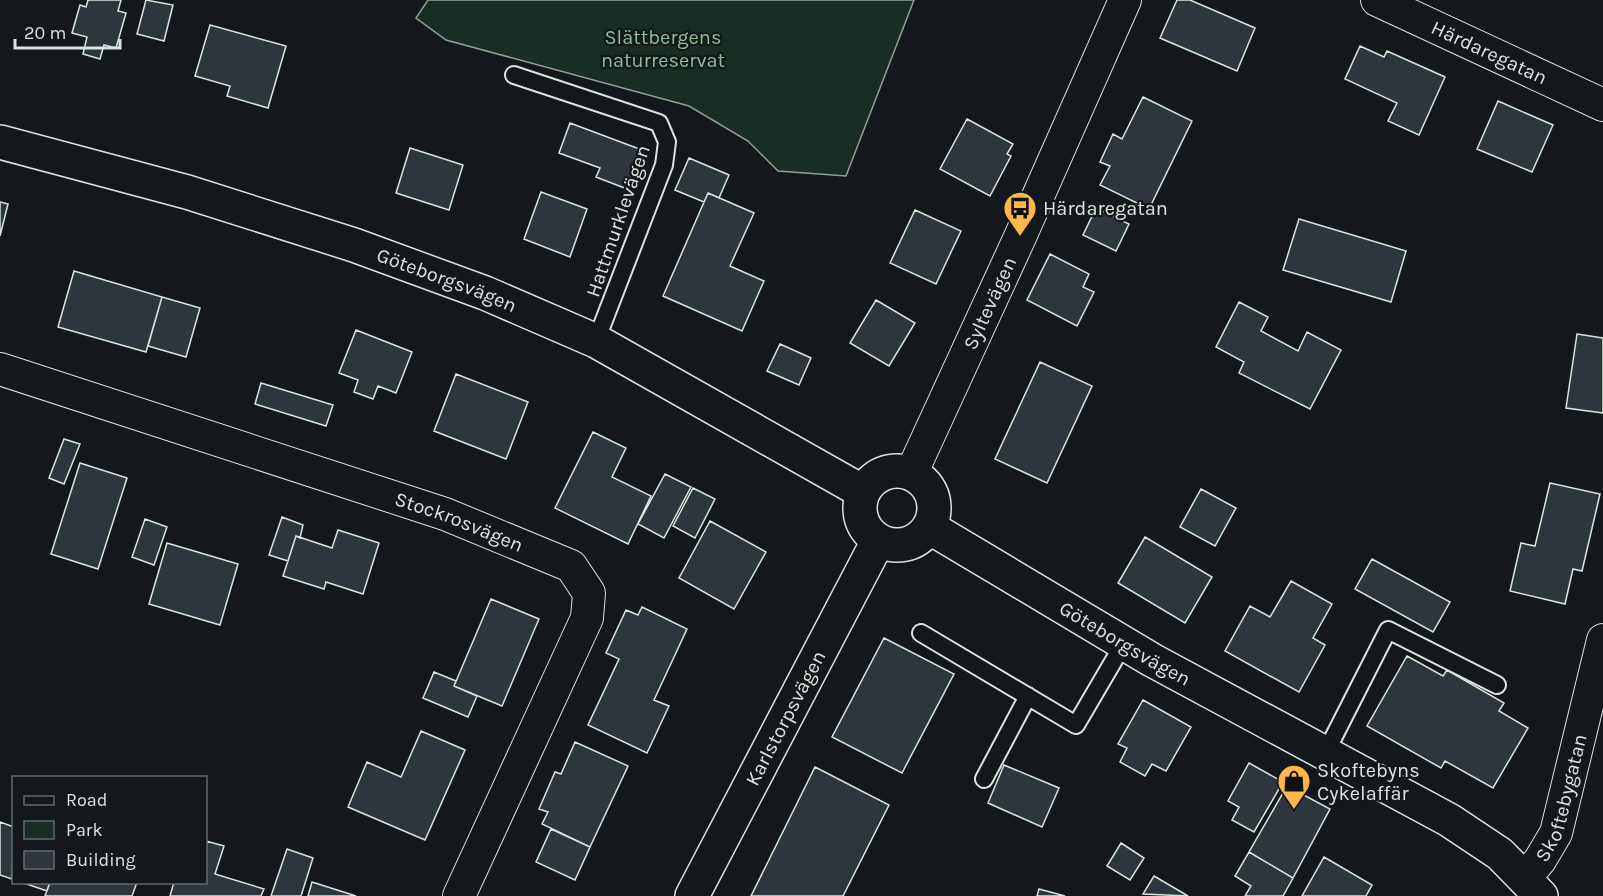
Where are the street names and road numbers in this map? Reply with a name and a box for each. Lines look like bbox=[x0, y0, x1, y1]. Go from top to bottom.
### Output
street label: Härdaregatan bbox=[1428, 15, 1551, 89]
street label: Hattmurklevägen bbox=[581, 142, 655, 300]
street label: Göteborgsvägen bbox=[374, 243, 520, 317]
street label: Syltevägen bbox=[958, 253, 1021, 353]
street label: Stockrosvägen bbox=[392, 487, 527, 557]
street label: Göteborgsvägen bbox=[1055, 596, 1195, 690]
street label: Karlstorpsvägen bbox=[740, 647, 830, 789]
street label: Skoftebygatan bbox=[1530, 732, 1591, 866]

